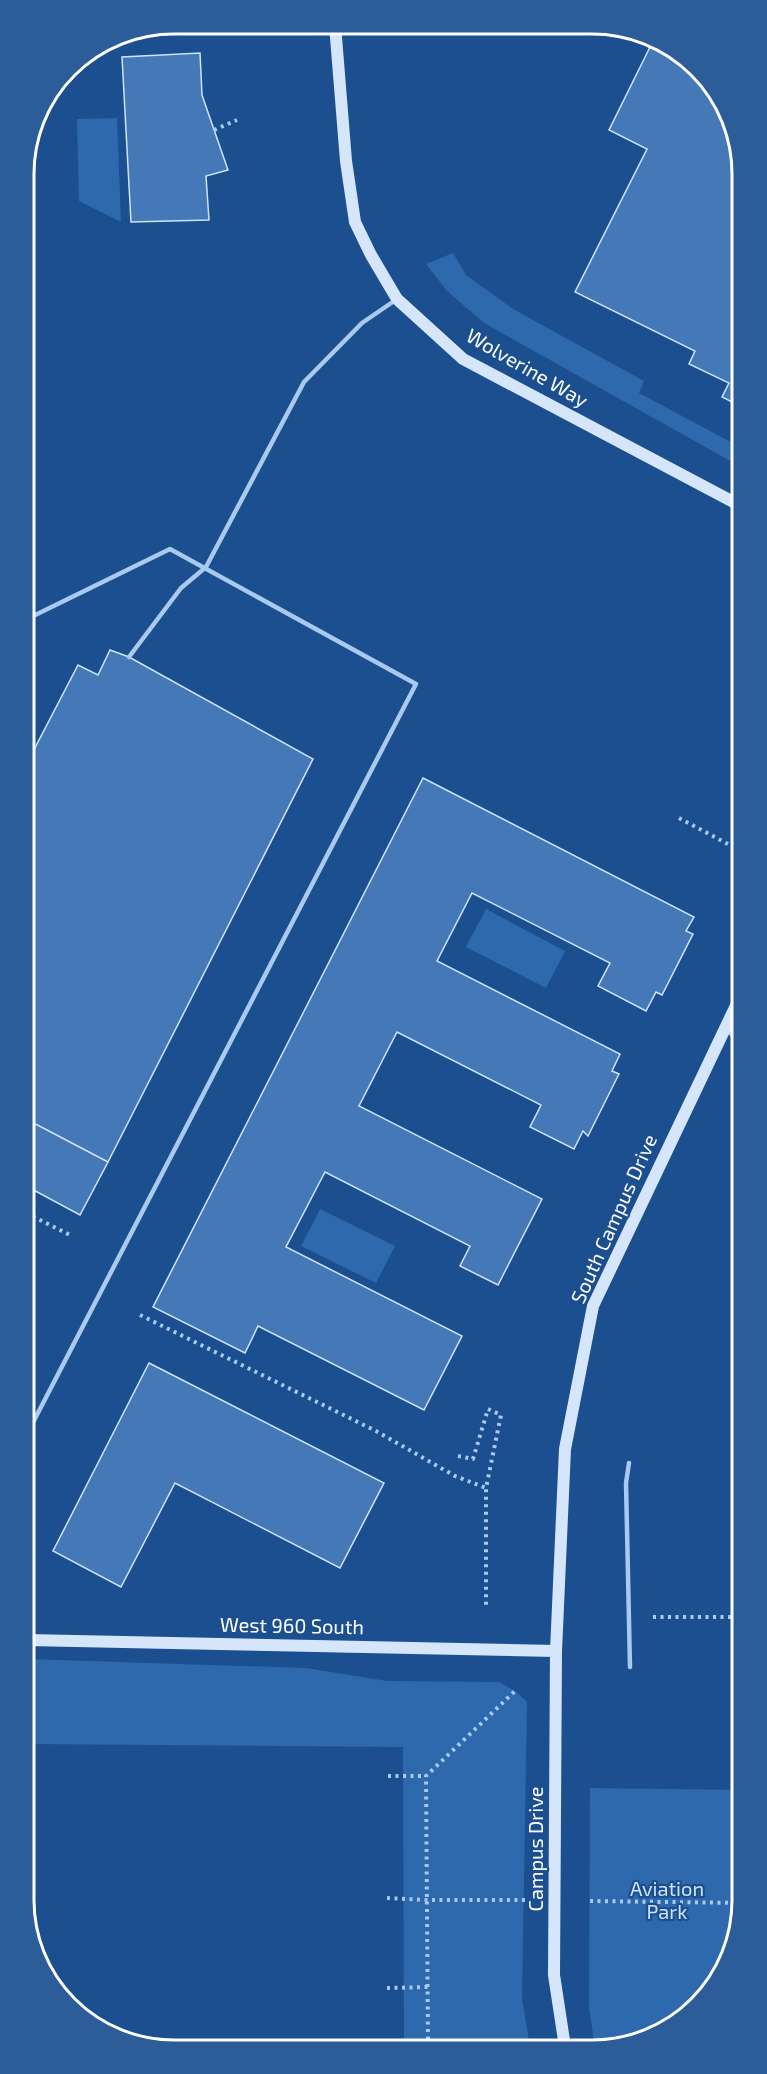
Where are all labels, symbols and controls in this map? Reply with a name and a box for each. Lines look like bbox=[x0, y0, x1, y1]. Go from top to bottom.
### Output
street label: Wolverine Way bbox=[462, 323, 593, 412]
street label: South Campus Drive bbox=[565, 1130, 661, 1307]
street label: West 960 South bbox=[220, 1612, 364, 1638]
street label: Campus Drive bbox=[523, 1787, 547, 1912]
park label: Aviation Park bbox=[630, 1876, 704, 1923]

